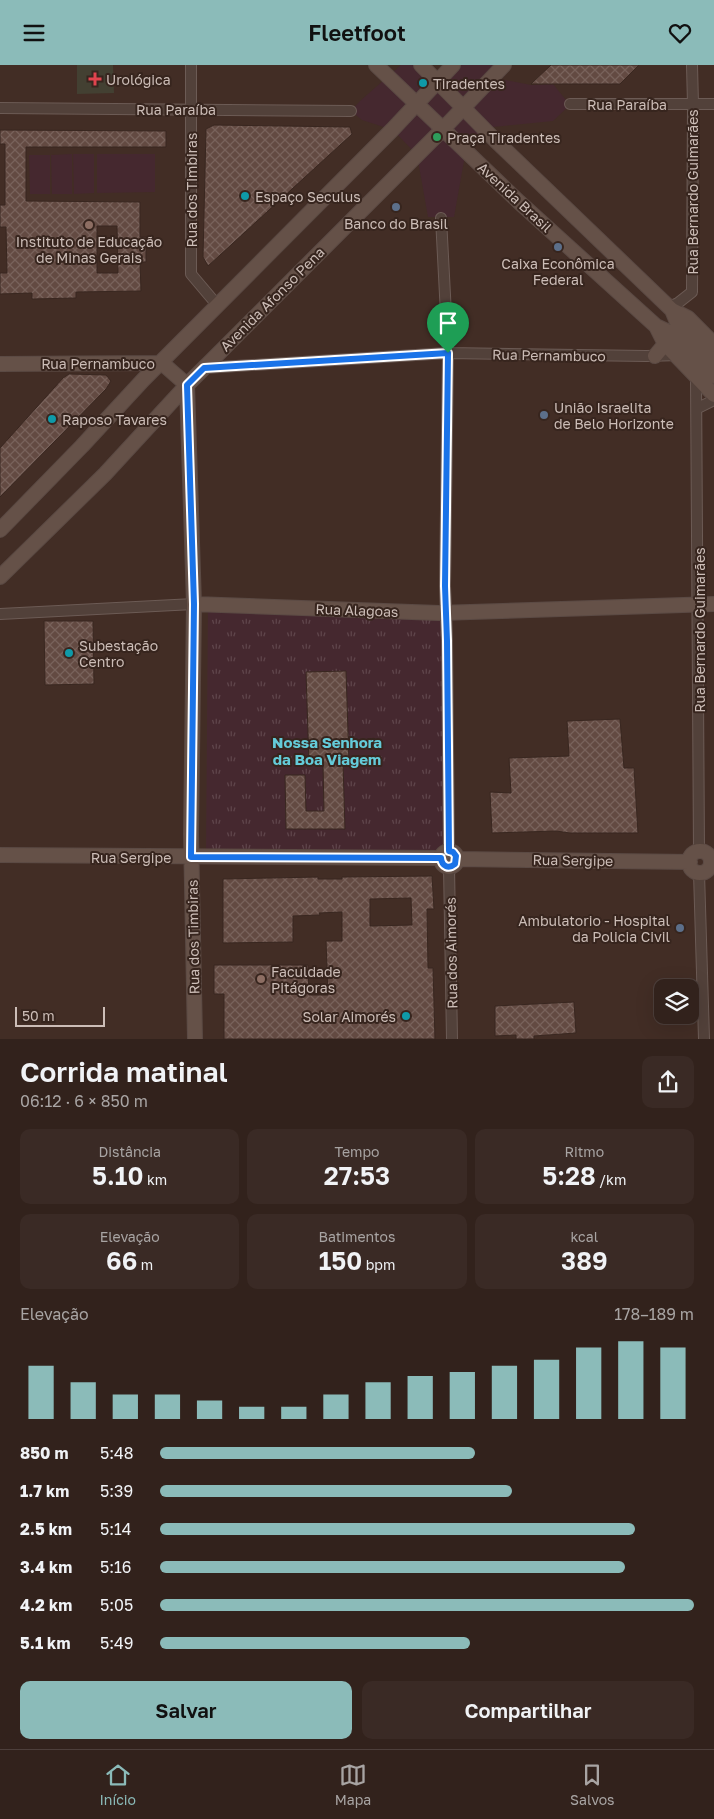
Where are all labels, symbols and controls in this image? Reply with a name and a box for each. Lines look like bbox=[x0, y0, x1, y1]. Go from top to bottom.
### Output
icon: menu bbox=[20, 19, 48, 47]
text: Fleetfoot bbox=[308, 19, 406, 46]
icon: heart bbox=[666, 19, 694, 47]
place label: Urológica bbox=[106, 71, 171, 88]
marker: Urológica bbox=[88, 72, 102, 86]
place label: Tiradentes bbox=[433, 75, 505, 92]
marker: Tiradentes bbox=[417, 77, 429, 89]
street label: Rua Paraíba bbox=[587, 96, 667, 113]
street label: Rua Paraíba bbox=[136, 101, 216, 118]
street label: Rua Bernardo Guimarães bbox=[684, 109, 701, 275]
place label: Praça Tiradentes bbox=[447, 129, 560, 146]
marker: Praça Tiradentes bbox=[431, 131, 443, 143]
street label: Rua dos Timbiras bbox=[183, 133, 200, 247]
street label: Avenida Brasil bbox=[475, 158, 555, 236]
place label: Espaço Seculus bbox=[255, 188, 361, 205]
marker: Espaço Seculus bbox=[239, 190, 251, 202]
marker: Banco do Brasil bbox=[390, 201, 402, 213]
place label: Banco do Brasil bbox=[344, 215, 448, 232]
marker: Instituto de Educação de Minas Gerais bbox=[83, 219, 95, 231]
place label: Instituto de Educação de Minas Gerais bbox=[16, 233, 162, 266]
marker: Caixa Econômica Federal bbox=[552, 241, 564, 253]
street label: Avenida Afonso Pena bbox=[216, 243, 328, 355]
place label: Caixa Econômica Federal bbox=[501, 255, 615, 288]
pin bbox=[427, 302, 469, 353]
icon: arrive bbox=[434, 309, 462, 337]
street label: Rua Pernambuco bbox=[492, 346, 606, 364]
street label: Rua Pernambuco bbox=[41, 355, 155, 372]
place label: União Israelita de Belo Horizonte bbox=[554, 399, 674, 432]
marker: União Israelita de Belo Horizonte bbox=[538, 409, 550, 421]
place label: Raposo Tavares bbox=[62, 411, 167, 428]
marker: Raposo Tavares bbox=[46, 413, 58, 425]
street label: Rua Bernardo Guimarães bbox=[691, 547, 708, 713]
street label: Rua Alagoas bbox=[315, 600, 399, 620]
place label: Subestação Centro bbox=[79, 637, 158, 670]
marker: Subestação Centro bbox=[63, 647, 75, 659]
district label: Nossa Senhora da Boa Viagem bbox=[272, 733, 382, 768]
street label: Rua Sergipe bbox=[91, 849, 171, 866]
street label: Rua Sergipe bbox=[533, 851, 613, 869]
street label: Rua dos Timbiras bbox=[183, 879, 203, 995]
street label: Rua dos Aimorés bbox=[442, 897, 460, 1009]
place label: Ambulatorio - Hospital da Policia Civil bbox=[518, 912, 670, 945]
marker: Ambulatorio - Hospital da Policia Civil bbox=[674, 922, 686, 934]
place label: Faculdade Pitágoras bbox=[271, 963, 341, 996]
marker: Faculdade Pitágoras bbox=[255, 973, 267, 985]
map controls bbox=[654, 979, 699, 1024]
button: layers bbox=[654, 979, 699, 1024]
scale bar bbox=[15, 1004, 105, 1027]
text: 50 m bbox=[22, 1007, 55, 1024]
place label: Solar Aimorés bbox=[303, 1008, 396, 1025]
marker: Solar Aimorés bbox=[400, 1010, 412, 1022]
text: Corrida matinal bbox=[20, 1055, 228, 1088]
button: share bbox=[642, 1056, 694, 1108]
text: 06:12 · 6 × 850 m bbox=[20, 1091, 148, 1111]
text: Distância bbox=[98, 1143, 161, 1160]
text: Tempo bbox=[335, 1143, 379, 1160]
text: Ritmo bbox=[564, 1143, 604, 1160]
text: 5.10 bbox=[92, 1160, 143, 1191]
text: 27:53 bbox=[324, 1160, 390, 1191]
text: 5:28 bbox=[542, 1160, 596, 1191]
text: km bbox=[143, 1171, 167, 1188]
text: /km bbox=[596, 1171, 626, 1188]
text: Elevação bbox=[100, 1228, 160, 1245]
text: Batimentos bbox=[319, 1228, 395, 1245]
text: kcal bbox=[570, 1228, 598, 1245]
text: 66 bbox=[106, 1245, 137, 1276]
text: 150 bbox=[319, 1245, 362, 1276]
text: 389 bbox=[561, 1245, 608, 1276]
text: m bbox=[137, 1256, 153, 1273]
text: bpm bbox=[362, 1256, 395, 1273]
text: Elevação bbox=[20, 1304, 89, 1324]
text: 178–189 m bbox=[614, 1304, 694, 1324]
text: 850 m bbox=[20, 1443, 68, 1463]
text: 5:48 bbox=[100, 1443, 134, 1463]
text: 1.7 km bbox=[20, 1481, 69, 1501]
text: 5:39 bbox=[100, 1481, 133, 1501]
text: 2.5 km bbox=[20, 1519, 72, 1539]
text: 5:14 bbox=[100, 1519, 132, 1539]
text: 3.4 km bbox=[20, 1557, 72, 1577]
text: 5:16 bbox=[100, 1557, 132, 1577]
text: 4.2 km bbox=[20, 1595, 72, 1615]
text: 5:05 bbox=[100, 1595, 133, 1615]
text: 5.1 km bbox=[20, 1633, 70, 1653]
text: 5:49 bbox=[100, 1633, 134, 1653]
button: Salvar bbox=[20, 1681, 352, 1739]
button: Compartilhar bbox=[362, 1681, 694, 1739]
tab: Início bbox=[99, 1761, 136, 1808]
tab: Mapa bbox=[335, 1761, 371, 1808]
tab: Salvos bbox=[570, 1761, 615, 1808]

